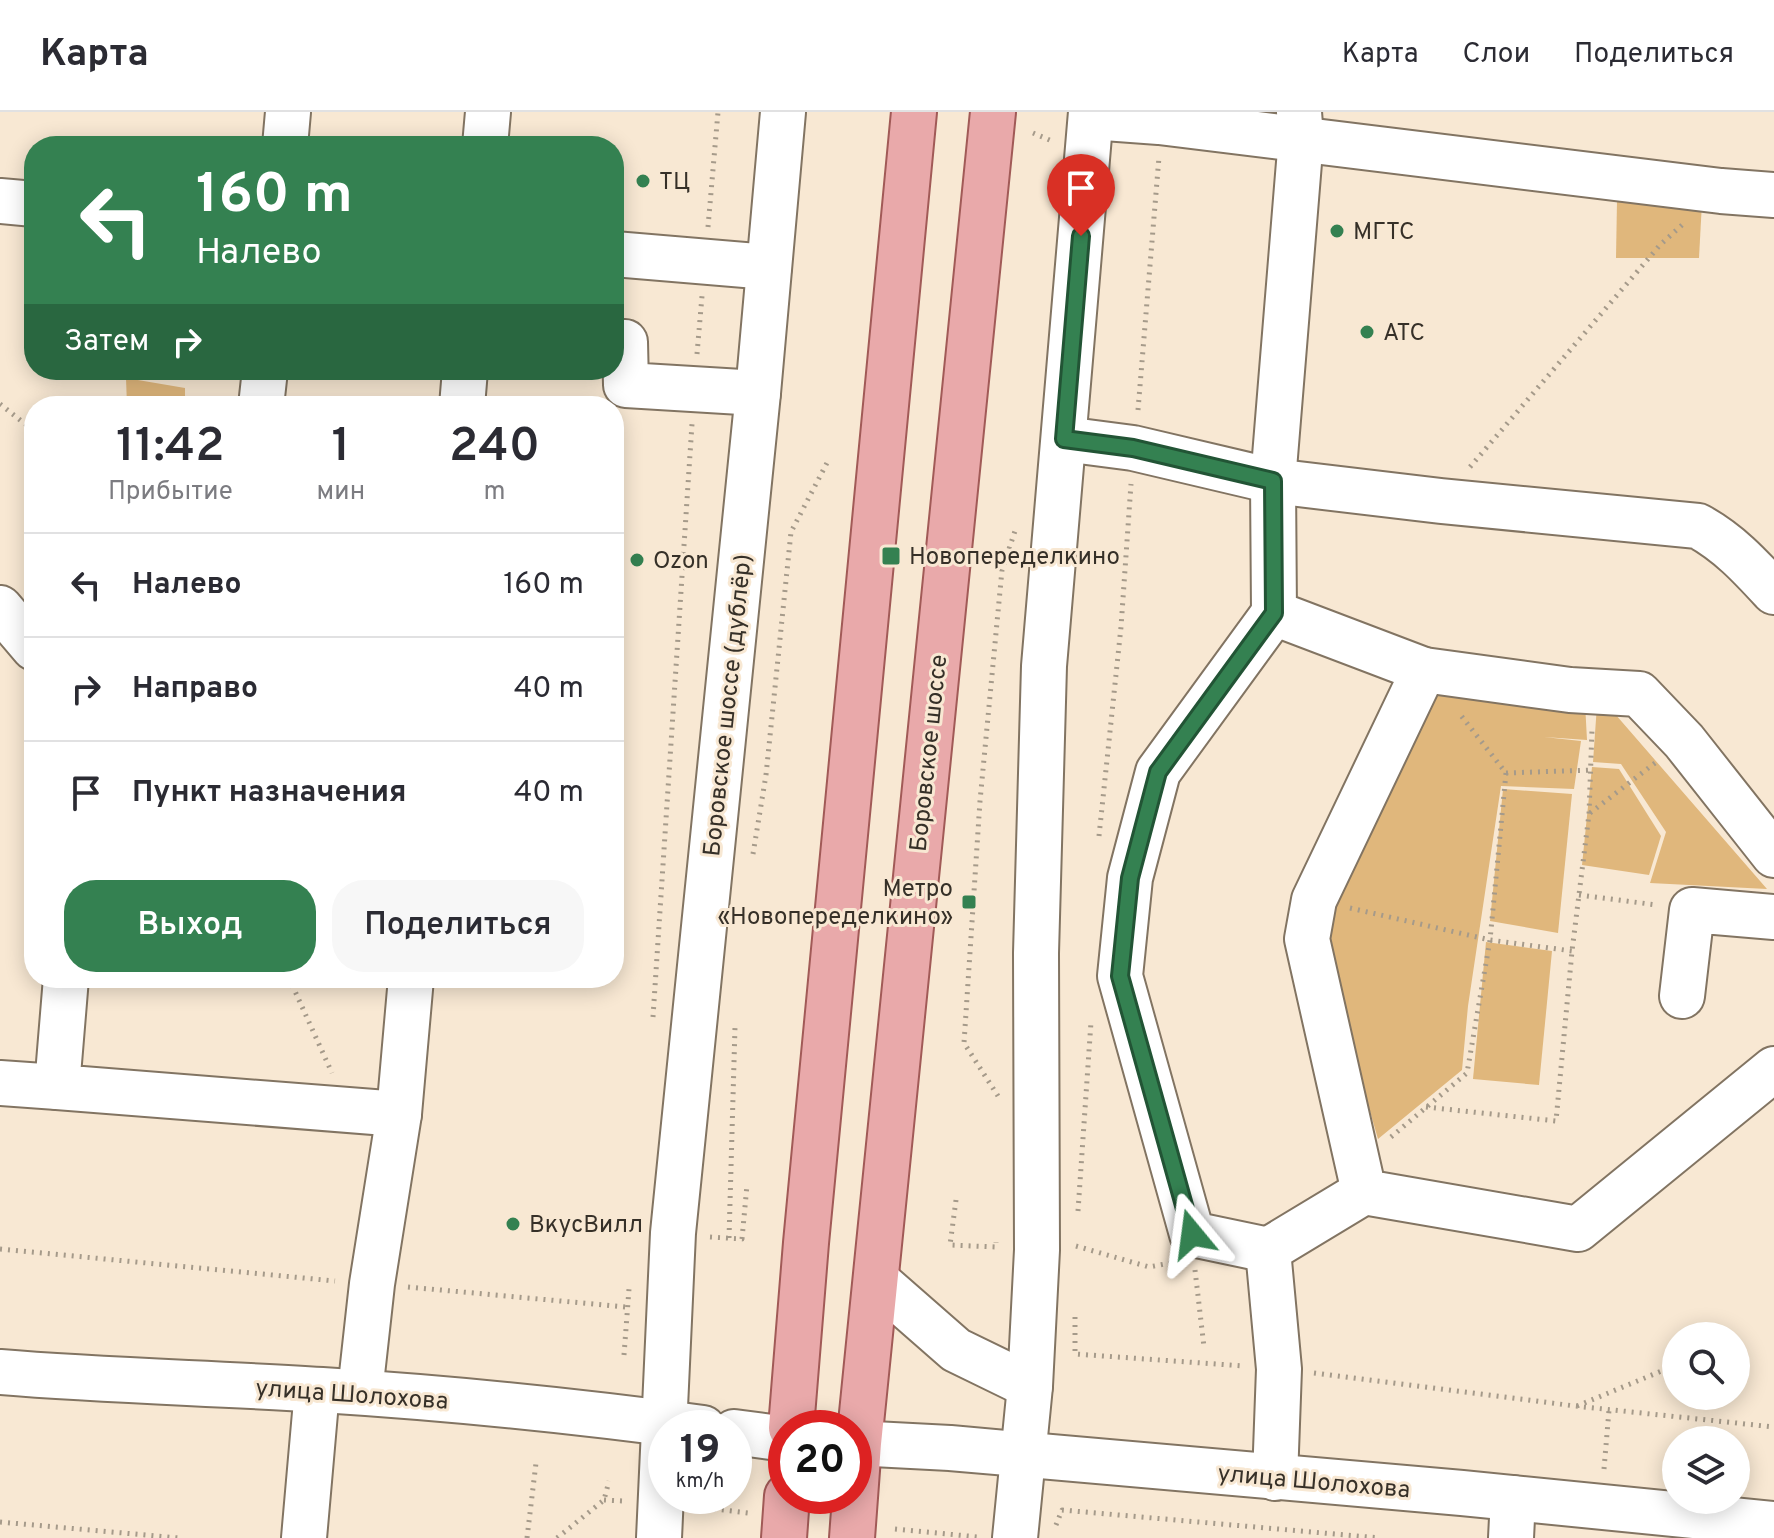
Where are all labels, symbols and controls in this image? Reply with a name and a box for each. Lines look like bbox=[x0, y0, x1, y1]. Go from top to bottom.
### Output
text: Карта bbox=[40, 31, 149, 80]
text: Карта bbox=[1342, 37, 1418, 73]
text: Слои bbox=[1462, 37, 1530, 73]
text: Поделиться bbox=[1574, 37, 1734, 73]
pin bbox=[1047, 154, 1115, 236]
text: 160 m bbox=[196, 162, 353, 232]
icon: arrive bbox=[1059, 166, 1103, 210]
icon: left bbox=[64, 168, 168, 272]
place label: ТЦ bbox=[659, 168, 690, 198]
marker: ТЦ bbox=[634, 172, 652, 190]
place label: МГТС bbox=[1353, 218, 1415, 248]
marker: МГТС bbox=[1328, 222, 1346, 240]
text: Налево bbox=[196, 231, 322, 277]
place label: АТС bbox=[1383, 319, 1425, 349]
icon: right bbox=[165, 320, 209, 364]
marker: АТС bbox=[1358, 323, 1376, 341]
text: Затем bbox=[64, 324, 149, 361]
text: 11:42 bbox=[116, 418, 225, 478]
text: 1 bbox=[331, 418, 350, 478]
text: 240 bbox=[449, 418, 540, 478]
text: Прибытие bbox=[108, 476, 233, 509]
text: мин bbox=[317, 476, 365, 509]
text: m bbox=[484, 476, 506, 509]
place label: Новопеределкино bbox=[909, 543, 1120, 573]
marker: Новопеределкино bbox=[880, 545, 902, 567]
place label: Ozon bbox=[653, 547, 709, 577]
marker: Ozon bbox=[628, 551, 646, 569]
street label: Боровское шоссе (дублёр) bbox=[698, 553, 760, 858]
icon: left bbox=[64, 563, 108, 607]
text: Налево bbox=[132, 567, 241, 604]
text: 160 m bbox=[503, 567, 584, 604]
street label: Боровское шоссе bbox=[905, 653, 955, 853]
icon: right bbox=[64, 667, 108, 711]
text: Направо bbox=[132, 671, 258, 708]
text: 40 m bbox=[514, 671, 584, 708]
icon: arrive bbox=[64, 771, 108, 815]
text: Пункт назначения bbox=[132, 775, 406, 812]
text: 40 m bbox=[514, 775, 584, 812]
place label: Метро «Новопеределкино» bbox=[718, 875, 953, 933]
button: Выход bbox=[64, 880, 316, 972]
button: Поделиться bbox=[332, 880, 584, 972]
marker: Метро «Новопеределкино» bbox=[960, 893, 978, 911]
position arrow bbox=[1150, 1192, 1234, 1276]
place label: ВкусВилл bbox=[529, 1211, 643, 1241]
marker: ВкусВилл bbox=[504, 1215, 522, 1233]
map controls bbox=[1662, 1322, 1750, 1514]
button: search bbox=[1662, 1322, 1750, 1410]
street label: улица Шолохова bbox=[254, 1374, 449, 1418]
speed limit sign: 20 bbox=[768, 1410, 872, 1514]
button: layers bbox=[1662, 1426, 1750, 1514]
text: 19 bbox=[680, 1427, 720, 1477]
street label: улица Шолохова bbox=[1216, 1460, 1411, 1506]
text: km/h bbox=[676, 1469, 724, 1495]

